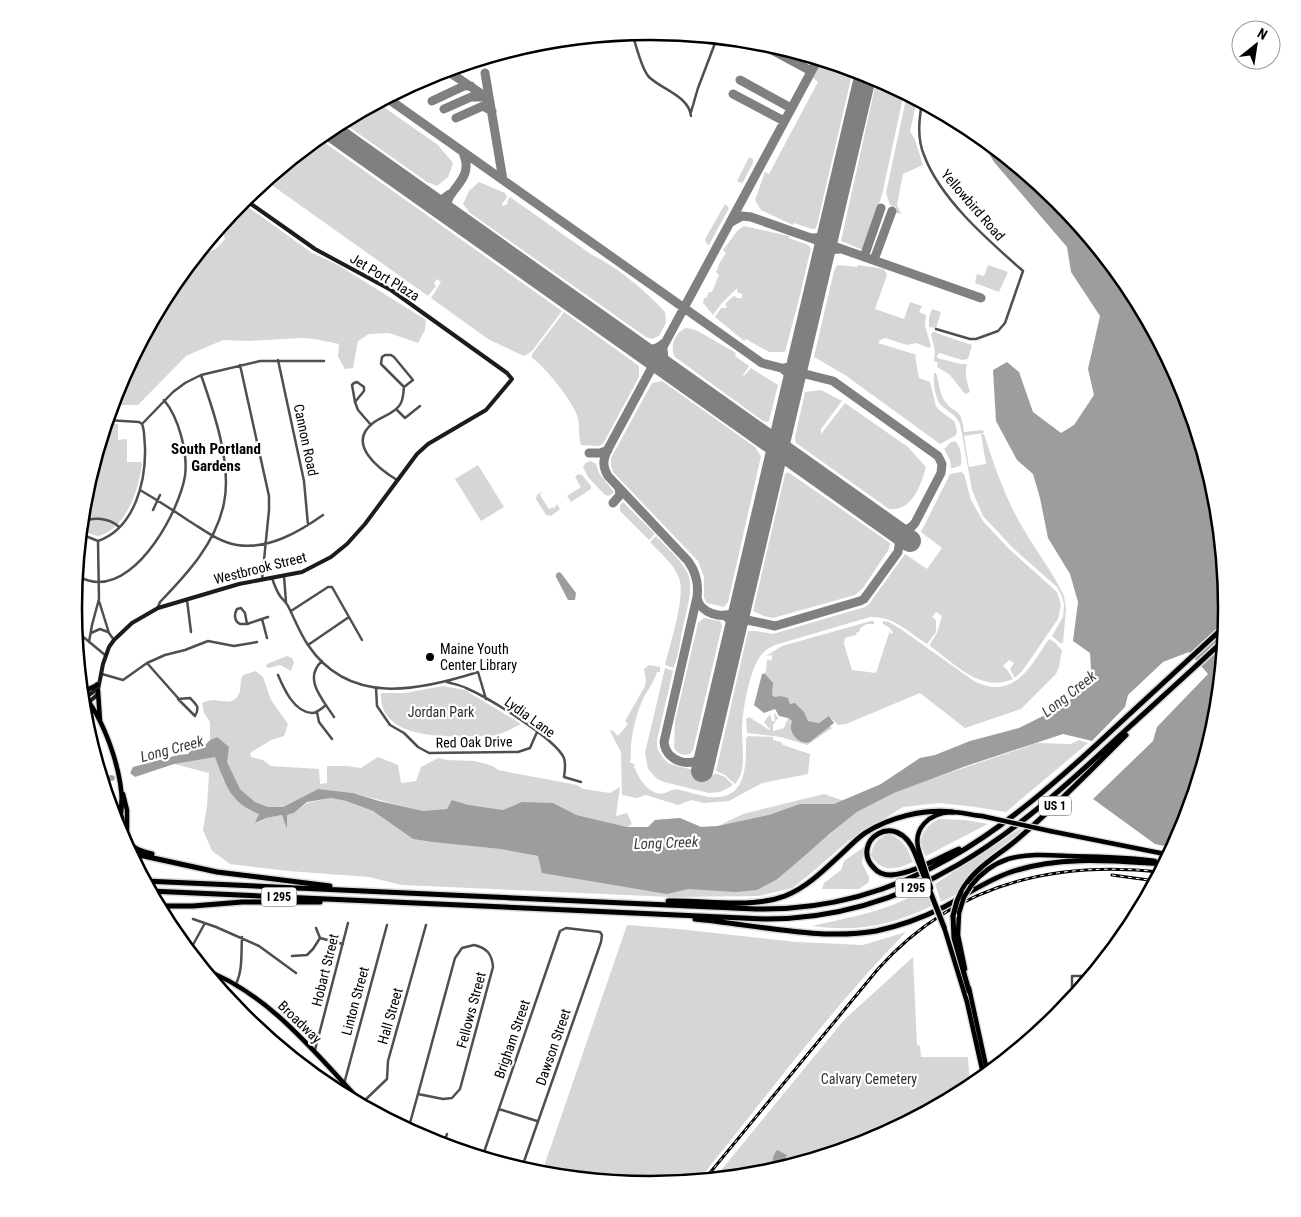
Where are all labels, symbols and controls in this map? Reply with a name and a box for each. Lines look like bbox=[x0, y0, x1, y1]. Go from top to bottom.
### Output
north arrow bbox=[1231, 20, 1281, 70]
text: N bbox=[1255, 25, 1270, 43]
street label: Yellowbird Road bbox=[938, 166, 1008, 244]
street label: Jet Port Plaza bbox=[348, 250, 422, 304]
street label: Cannon Road bbox=[291, 402, 321, 478]
district label: South Portland Gardens bbox=[171, 440, 261, 475]
street label: Westbrook Street bbox=[212, 549, 308, 587]
place label: Maine Youth Center Library bbox=[440, 641, 517, 673]
marker: Maine Youth Center Library bbox=[424, 651, 436, 663]
water label: Long Creek bbox=[1038, 667, 1100, 721]
street label: Lydia Lane bbox=[502, 693, 559, 741]
park label: Jordan Park bbox=[408, 704, 475, 720]
water label: Long Creek bbox=[138, 732, 206, 766]
street label: Red Oak Drive bbox=[435, 733, 513, 751]
road number: US 1 bbox=[1039, 796, 1071, 816]
water label: Long Creek bbox=[633, 833, 699, 853]
road number: I 295 bbox=[896, 878, 930, 898]
road number: I 295 bbox=[262, 888, 296, 906]
street label: Hobart Street bbox=[308, 932, 342, 1008]
street label: Linton Street bbox=[338, 965, 372, 1037]
street label: Fellows Street bbox=[453, 970, 489, 1050]
street label: Hall Street bbox=[374, 986, 406, 1046]
street label: Broadway bbox=[275, 997, 325, 1047]
street label: Brigham Street bbox=[491, 998, 533, 1080]
street label: Dawson Street bbox=[532, 1007, 574, 1087]
park label: Calvary Cemetery bbox=[821, 1071, 917, 1087]

